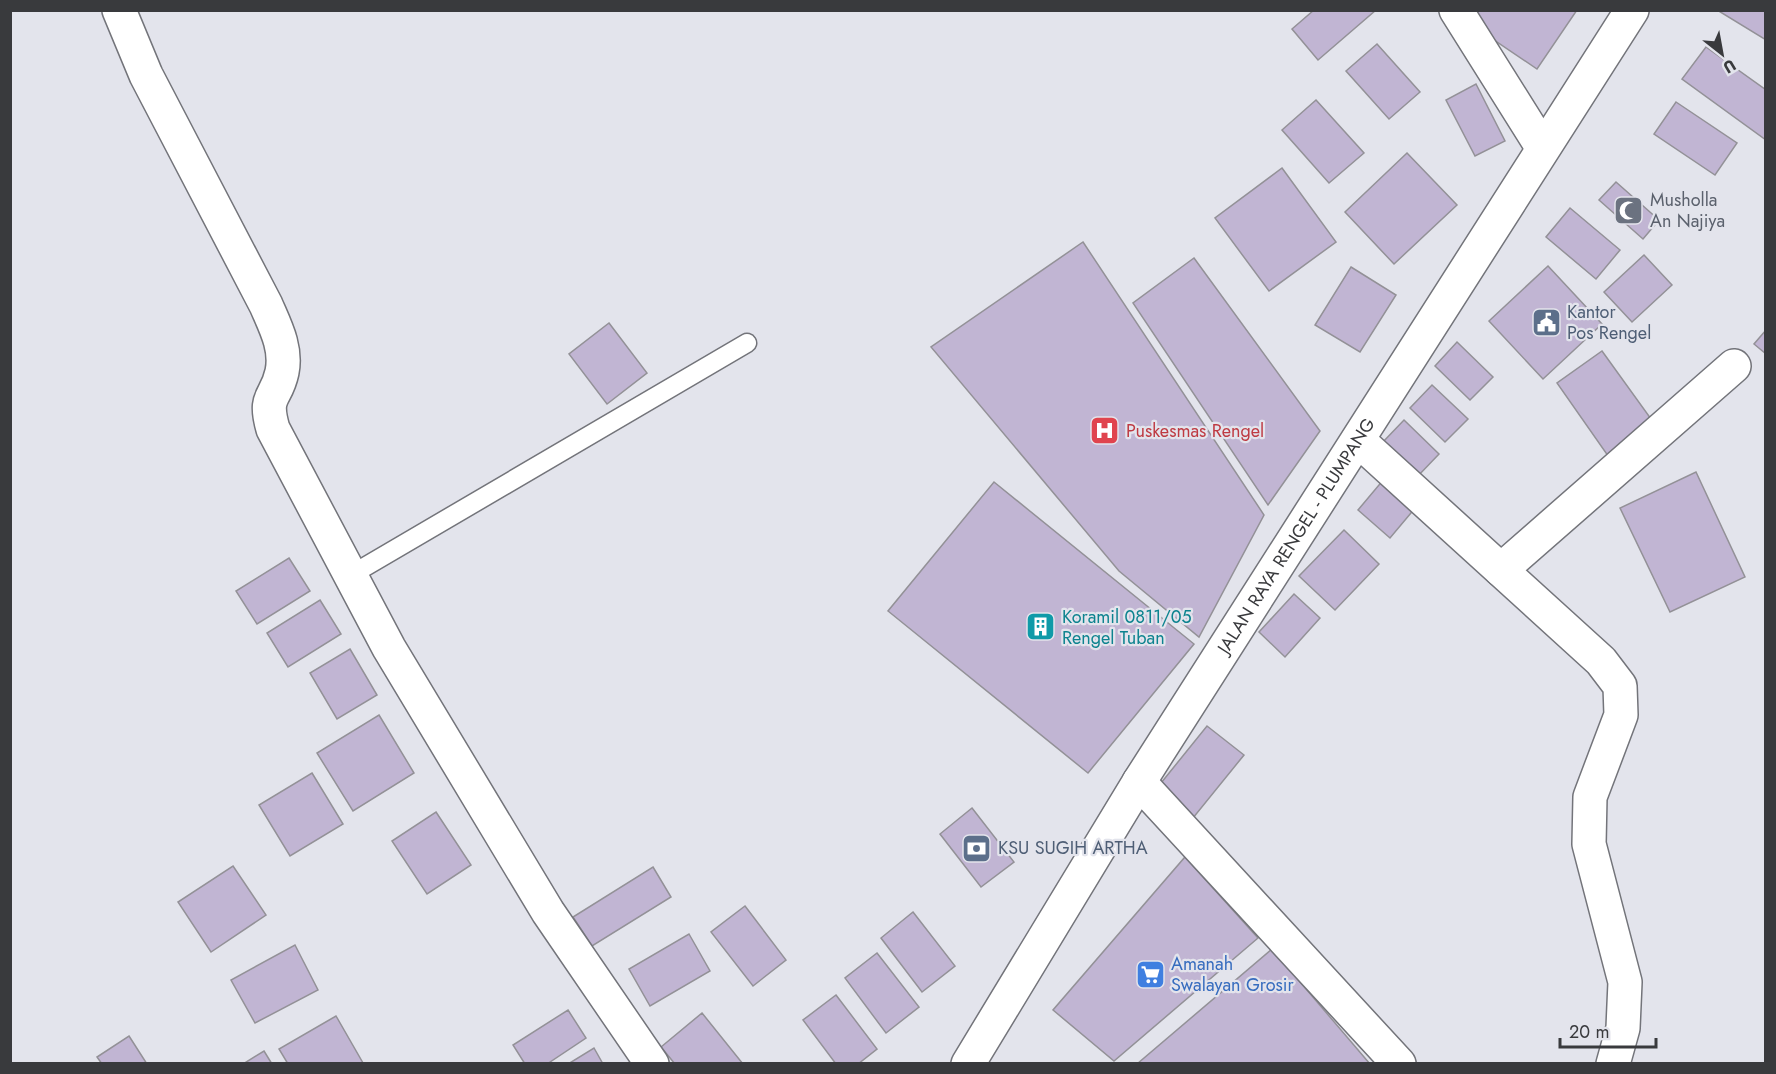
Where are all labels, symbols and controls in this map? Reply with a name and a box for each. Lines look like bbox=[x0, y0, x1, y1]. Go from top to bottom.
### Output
north arrow bbox=[1692, 24, 1752, 84]
text: U bbox=[1719, 54, 1740, 79]
place label: Musholla An Najiya bbox=[1650, 187, 1725, 234]
mosque icon: Musholla An Najiya bbox=[1613, 194, 1645, 226]
place label: Kantor Pos Rengel bbox=[1567, 299, 1651, 346]
public building icon: Kantor Pos Rengel bbox=[1530, 306, 1562, 338]
street label: JALAN RAYA RENGEL - PLUMPANG bbox=[1210, 413, 1381, 660]
hospital icon: Puskesmas Rengel bbox=[1089, 415, 1121, 447]
place label: Puskesmas Rengel bbox=[1126, 418, 1264, 444]
place label: Koramil 0811/05 Rengel Tuban bbox=[1062, 604, 1192, 651]
building icon: Koramil 0811/05 Rengel Tuban bbox=[1025, 611, 1057, 643]
bank icon: KSU SUGIH ARTHA bbox=[961, 832, 993, 864]
place label: KSU SUGIH ARTHA bbox=[998, 835, 1148, 861]
place label: Amanah Swalayan Grosir bbox=[1171, 951, 1295, 998]
supermarket icon: Amanah Swalayan Grosir bbox=[1134, 958, 1166, 990]
scale bar bbox=[1560, 1011, 1656, 1049]
text: 20 m bbox=[1569, 1019, 1609, 1045]

